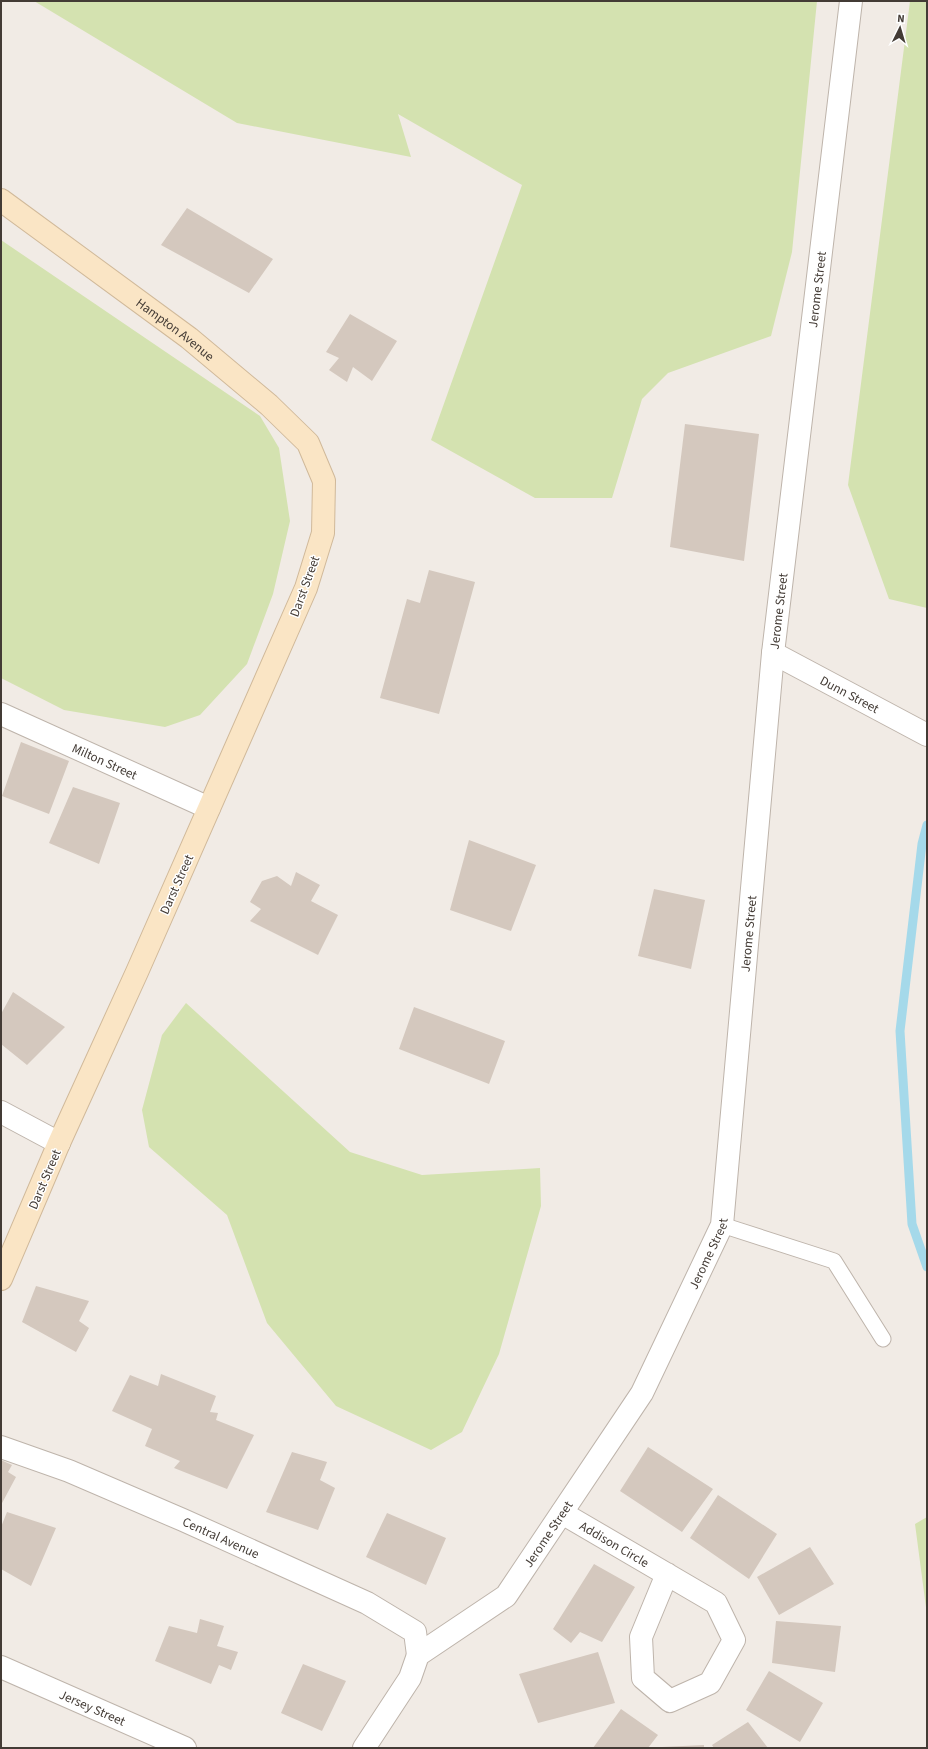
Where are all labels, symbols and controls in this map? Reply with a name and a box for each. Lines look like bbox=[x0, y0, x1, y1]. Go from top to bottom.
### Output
north arrow bbox=[880, 8, 920, 48]
text: N bbox=[897, 11, 905, 26]
street label: Jerome Street bbox=[804, 250, 831, 329]
street label: Hampton Avenue bbox=[132, 294, 218, 365]
street label: Darst Street bbox=[286, 553, 325, 619]
street label: Jerome Street bbox=[766, 571, 793, 650]
street label: Dunn Street bbox=[817, 672, 883, 718]
street label: Milton Street bbox=[69, 739, 140, 785]
street label: Darst Street bbox=[156, 851, 198, 917]
street label: Jerome Street bbox=[737, 894, 761, 973]
street label: Darst Street bbox=[24, 1146, 66, 1212]
street label: Jerome Street bbox=[685, 1217, 733, 1292]
street label: Jerome Street bbox=[520, 1497, 578, 1571]
street label: Central Avenue bbox=[180, 1513, 262, 1563]
street label: Addison Circle bbox=[576, 1517, 652, 1572]
street label: Jersey Street bbox=[56, 1686, 129, 1731]

